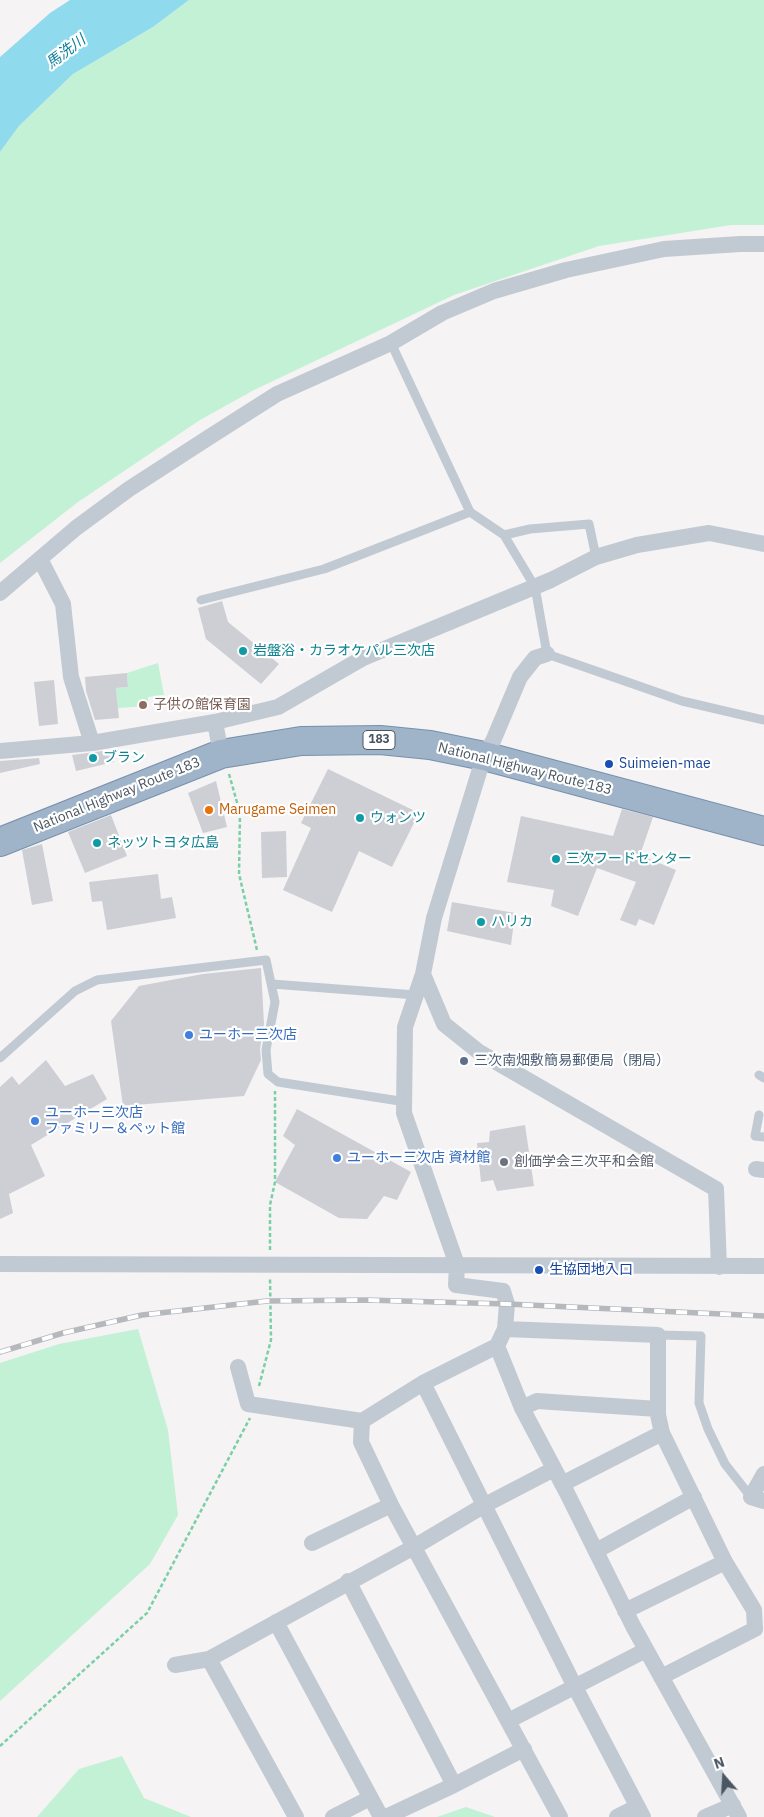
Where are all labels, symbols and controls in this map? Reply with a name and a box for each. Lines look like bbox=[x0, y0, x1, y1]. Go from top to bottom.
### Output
water label: 馬洗川 bbox=[43, 31, 89, 73]
place label: 岩盤浴・カラオケパル三次店 bbox=[253, 643, 435, 659]
marker: 岩盤浴・カラオケパル三次店 bbox=[237, 645, 249, 657]
place label: 子供の館保育園 bbox=[153, 697, 251, 713]
marker: 子供の館保育園 bbox=[137, 699, 149, 711]
road number: 183 bbox=[363, 730, 395, 750]
street label: National Highway Route 183 bbox=[436, 739, 614, 799]
place label: ブラン bbox=[103, 750, 145, 766]
marker: ブラン bbox=[87, 752, 99, 764]
street label: National Highway Route 183 bbox=[31, 754, 203, 836]
place label: Suimeien-mae bbox=[619, 756, 711, 772]
marker: Suimeien-mae bbox=[603, 758, 615, 770]
place label: Marugame Seimen bbox=[219, 802, 336, 818]
marker: Marugame Seimen bbox=[203, 804, 215, 816]
place label: ウォンツ bbox=[370, 810, 426, 826]
marker: ウォンツ bbox=[354, 812, 366, 824]
place label: ネッツトヨタ広島 bbox=[107, 835, 219, 851]
marker: ネッツトヨタ広島 bbox=[91, 837, 103, 849]
place label: 三次フードセンター bbox=[566, 851, 692, 867]
marker: 三次フードセンター bbox=[550, 853, 562, 865]
place label: ハリカ bbox=[491, 914, 533, 930]
marker: ハリカ bbox=[475, 916, 487, 928]
place label: ユーホー三次店 bbox=[199, 1027, 297, 1043]
marker: ユーホー三次店 bbox=[183, 1029, 195, 1041]
place label: 三次南畑敷簡易郵便局（閉局） bbox=[474, 1053, 670, 1069]
marker: 三次南畑敷簡易郵便局（閉局） bbox=[458, 1055, 470, 1067]
place label: ユーホー三次店 ファミリー＆ペット館 bbox=[45, 1105, 185, 1138]
marker: ユーホー三次店 ファミリー＆ペット館 bbox=[29, 1115, 41, 1127]
place label: ユーホー三次店 資材館 bbox=[347, 1150, 490, 1166]
marker: ユーホー三次店 資材館 bbox=[331, 1152, 343, 1164]
place label: 創価学会三次平和会館 bbox=[514, 1154, 654, 1170]
marker: 創価学会三次平和会館 bbox=[498, 1156, 510, 1168]
place label: 生協団地入口 bbox=[549, 1262, 633, 1278]
marker: 生協団地入口 bbox=[533, 1264, 545, 1276]
north arrow bbox=[699, 1752, 749, 1802]
text: N bbox=[711, 1753, 727, 1773]

